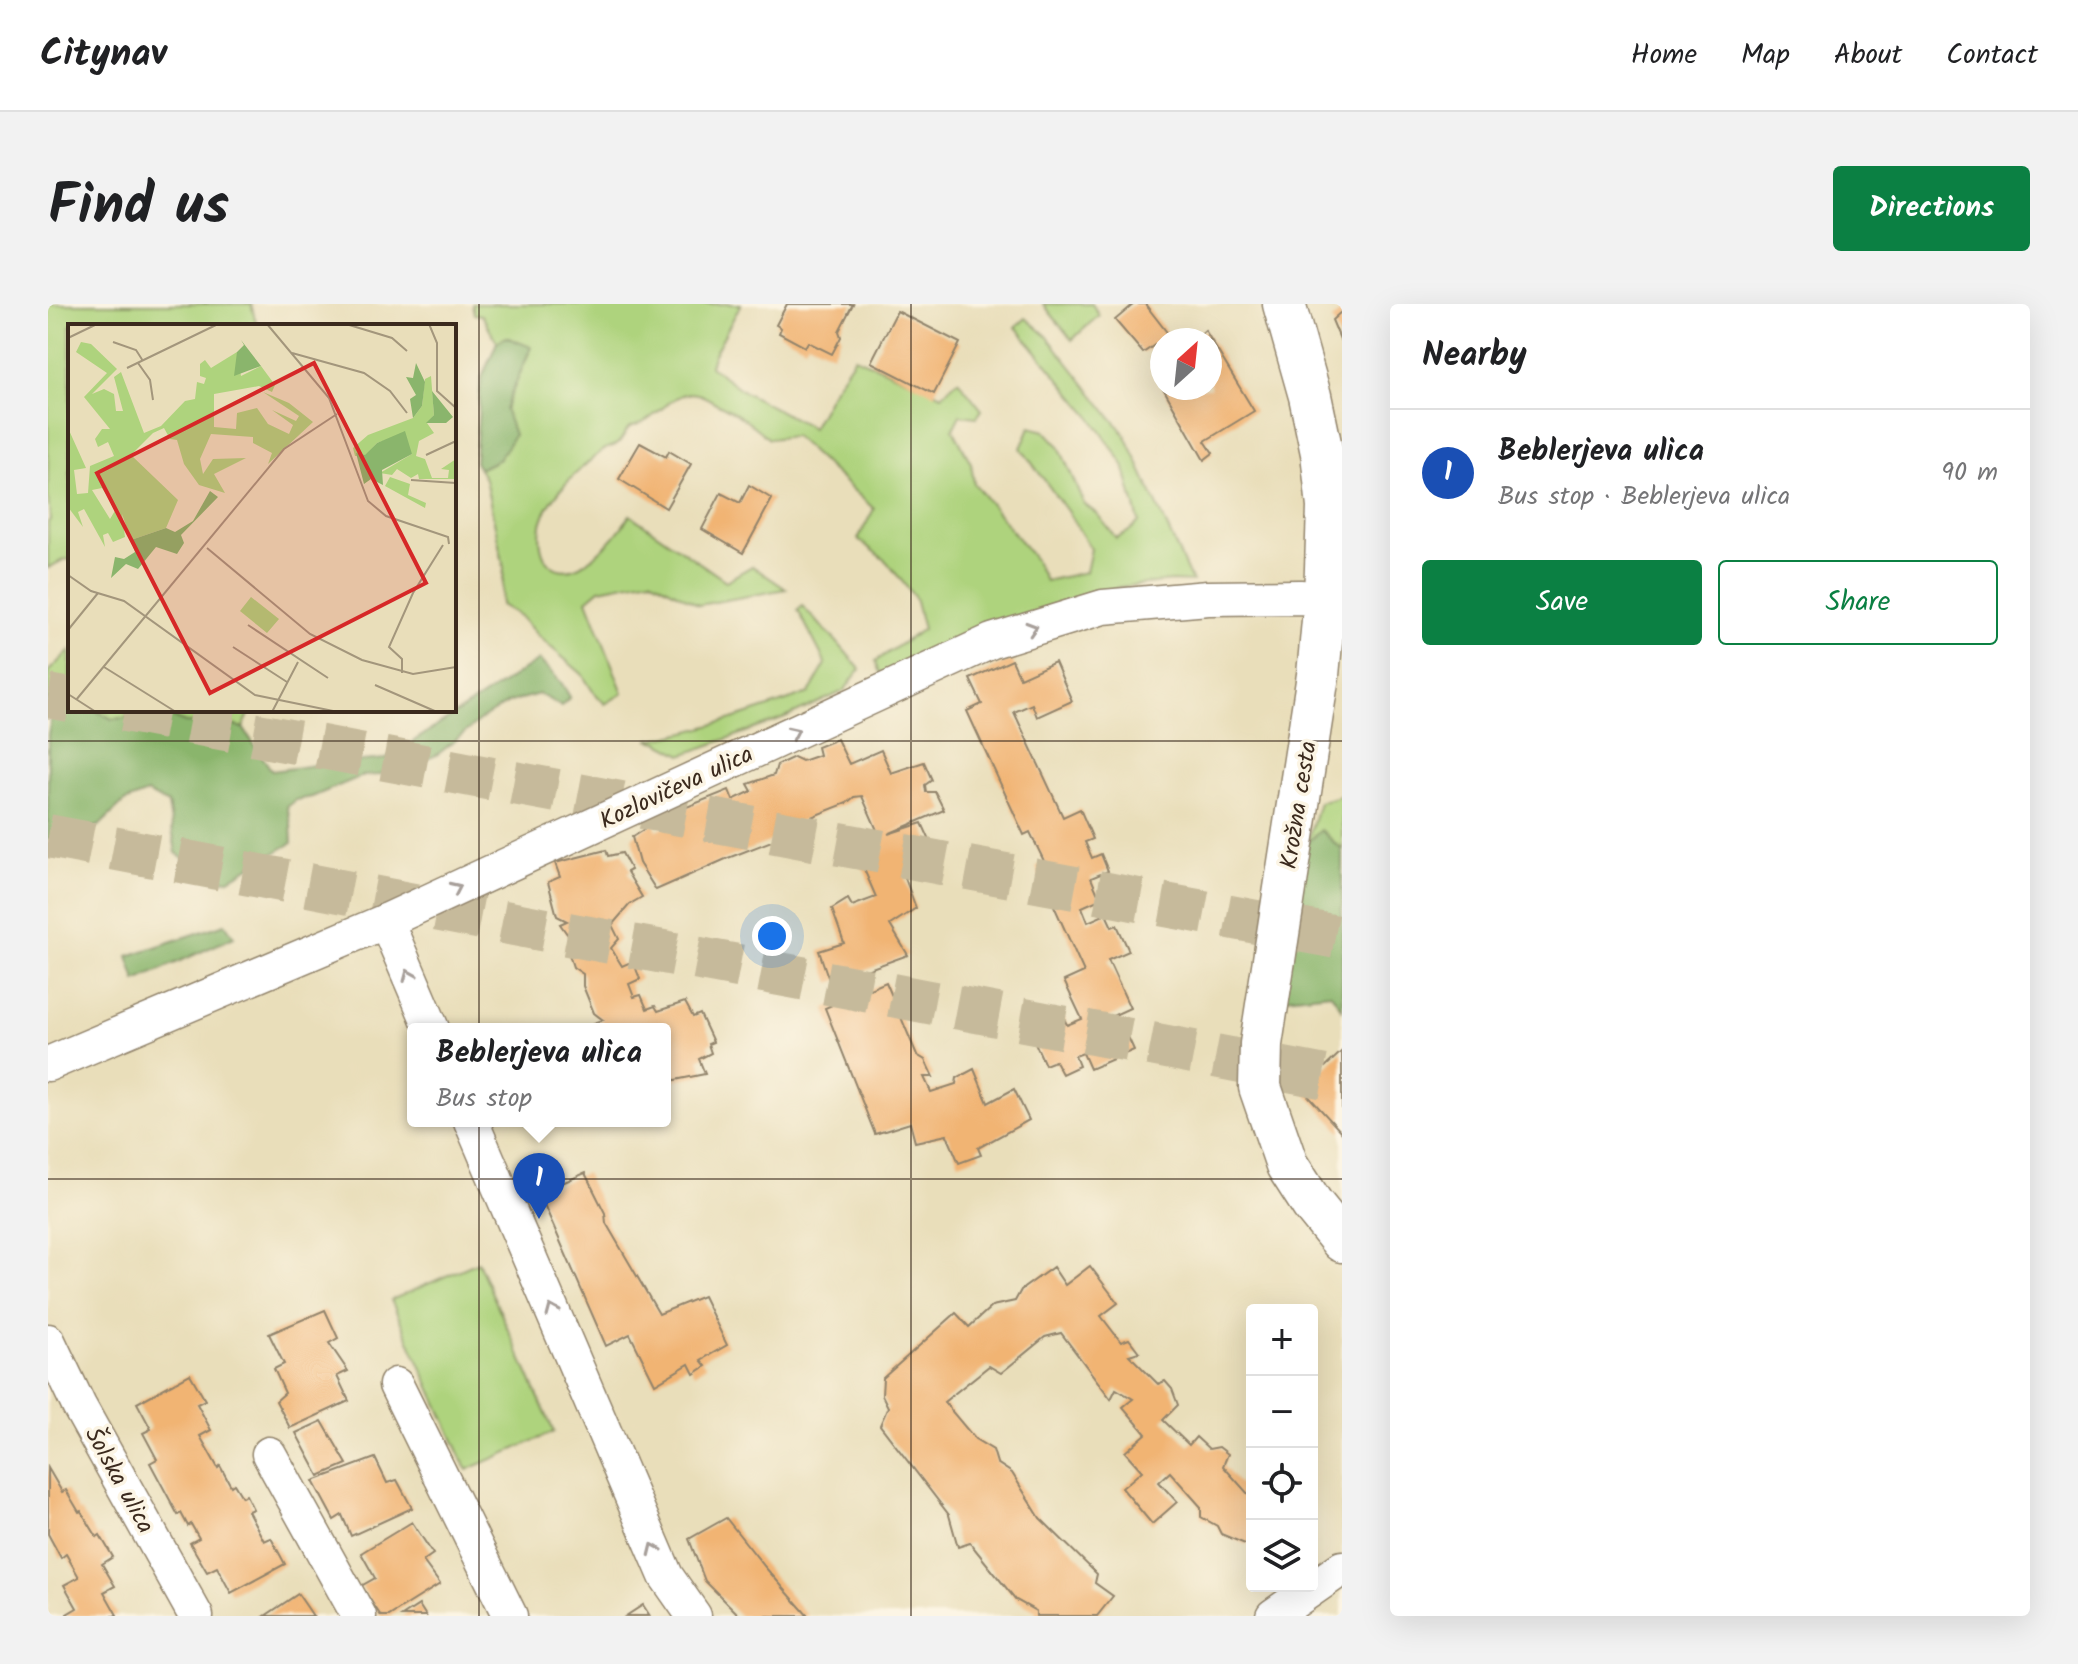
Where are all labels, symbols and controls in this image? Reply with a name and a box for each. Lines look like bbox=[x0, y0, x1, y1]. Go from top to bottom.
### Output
text: Citynav bbox=[40, 25, 167, 85]
text: Home bbox=[1631, 33, 1697, 78]
text: Map bbox=[1741, 33, 1790, 78]
text: About bbox=[1834, 33, 1902, 78]
text: Contact bbox=[1946, 33, 2038, 78]
text: Find us bbox=[48, 163, 229, 253]
button: Directions bbox=[1833, 166, 2030, 251]
inset map bbox=[68, 324, 456, 712]
north arrow bbox=[1150, 328, 1222, 400]
text: Nearby bbox=[1422, 329, 1527, 383]
text: Beblerjeva ulica bbox=[1498, 428, 1704, 476]
text: 1 bbox=[1444, 452, 1452, 494]
text: 90 m bbox=[1941, 452, 1998, 494]
text: Bus stop · Beblerjeva ulica bbox=[1498, 476, 1790, 518]
button: Save bbox=[1422, 560, 1702, 645]
button: Share bbox=[1718, 560, 1998, 645]
one-way arrow bbox=[1025, 622, 1039, 638]
one-way arrow bbox=[786, 726, 800, 742]
street label: Kozlovičeva ulica bbox=[593, 736, 760, 841]
street label: Krožna cesta bbox=[1270, 738, 1329, 872]
one-way arrow bbox=[448, 882, 463, 898]
your location bbox=[752, 916, 792, 956]
one-way arrow bbox=[402, 969, 418, 983]
popup bbox=[407, 1023, 671, 1127]
text: Beblerjeva ulica bbox=[436, 1030, 642, 1078]
text: Bus stop bbox=[436, 1078, 532, 1120]
pin: 1 bbox=[513, 1153, 565, 1219]
one-way arrow bbox=[545, 1304, 561, 1318]
map controls bbox=[1246, 1304, 1318, 1592]
button: + bbox=[1246, 1304, 1318, 1376]
button: − bbox=[1246, 1376, 1318, 1448]
street label: Šolska ulica bbox=[73, 1420, 164, 1541]
button: locate bbox=[1246, 1448, 1318, 1520]
button: layers bbox=[1246, 1520, 1318, 1592]
one-way arrow bbox=[648, 1543, 664, 1557]

